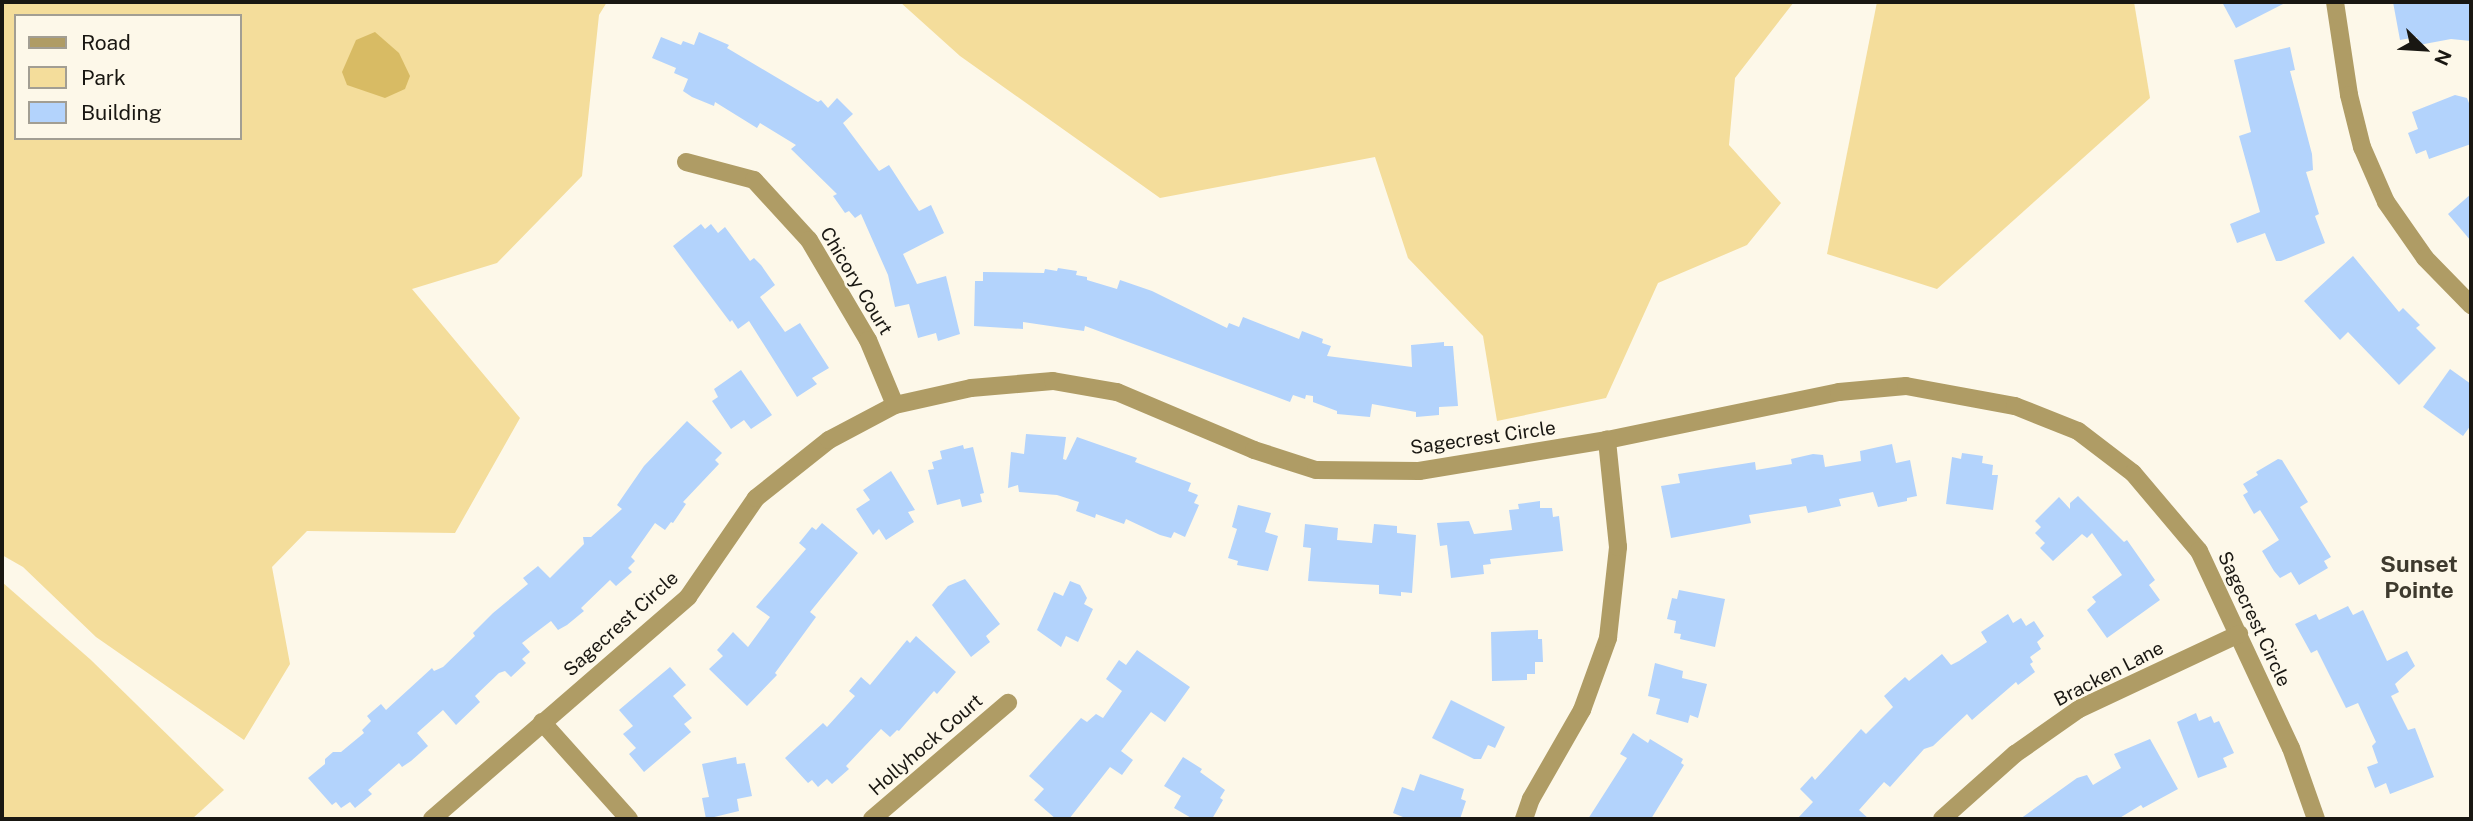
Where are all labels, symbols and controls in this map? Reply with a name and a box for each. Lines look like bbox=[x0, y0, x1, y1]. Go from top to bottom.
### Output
legend bbox=[14, 14, 242, 140]
north arrow bbox=[2389, 14, 2459, 84]
text: Road bbox=[81, 30, 131, 55]
text: N bbox=[2430, 46, 2456, 69]
text: Park bbox=[81, 65, 126, 90]
text: Building bbox=[81, 100, 162, 125]
street label: Chicory Court bbox=[815, 223, 897, 339]
street label: Sagecrest Circle bbox=[1409, 417, 1557, 459]
street label: Sagecrest Circle bbox=[2213, 548, 2295, 690]
district label: Sunset Pointe bbox=[2380, 550, 2458, 604]
street label: Sagecrest Circle bbox=[559, 567, 683, 681]
street label: Bracken Lane bbox=[2050, 637, 2168, 711]
street label: Hollyhock Court bbox=[865, 690, 987, 800]

